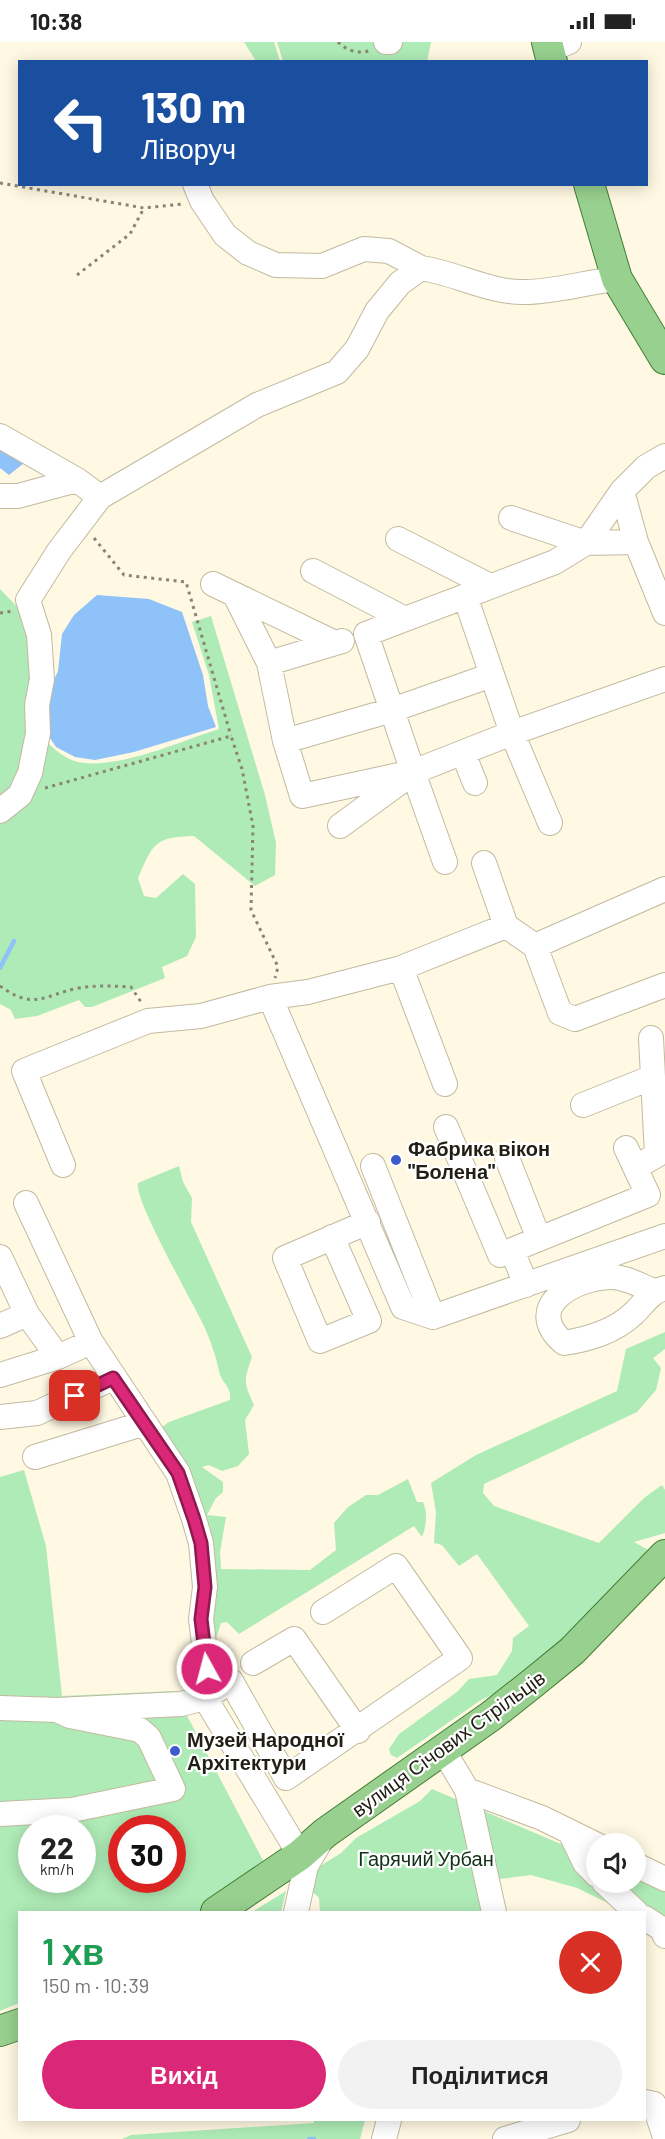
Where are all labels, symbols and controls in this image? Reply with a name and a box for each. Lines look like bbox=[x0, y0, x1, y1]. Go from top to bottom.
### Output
text: 10:38 bbox=[30, 8, 82, 34]
text: 130 m bbox=[141, 81, 246, 131]
icon: left bbox=[42, 84, 120, 162]
text: Ліворуч bbox=[141, 132, 236, 164]
place label: Фабрика вікон "Болена" bbox=[408, 1136, 550, 1183]
marker: Фабрика вікон "Болена" bbox=[389, 1153, 403, 1167]
pin bbox=[49, 1370, 100, 1421]
icon: arrive bbox=[58, 1379, 91, 1412]
position arrow bbox=[175, 1637, 239, 1701]
street label: вулиця Січових Стрільців bbox=[347, 1665, 549, 1821]
place label: Музей Народної Архітектури bbox=[187, 1727, 344, 1774]
marker: Музей Народної Архітектури bbox=[168, 1744, 182, 1758]
speed limit sign: 30 bbox=[108, 1815, 186, 1893]
text: 22 bbox=[40, 1829, 74, 1865]
map controls bbox=[586, 1833, 646, 1893]
button: sound bbox=[586, 1833, 646, 1893]
park label: Гарячий Урбан bbox=[358, 1846, 494, 1870]
text: km/h bbox=[40, 1860, 74, 1878]
text: 1 хв bbox=[42, 1929, 104, 1972]
button: close bbox=[559, 1931, 622, 1994]
text: 150 m · 10:39 bbox=[42, 1973, 149, 1997]
button: Вихід bbox=[42, 2040, 326, 2109]
button: Поділитися bbox=[338, 2040, 622, 2109]

